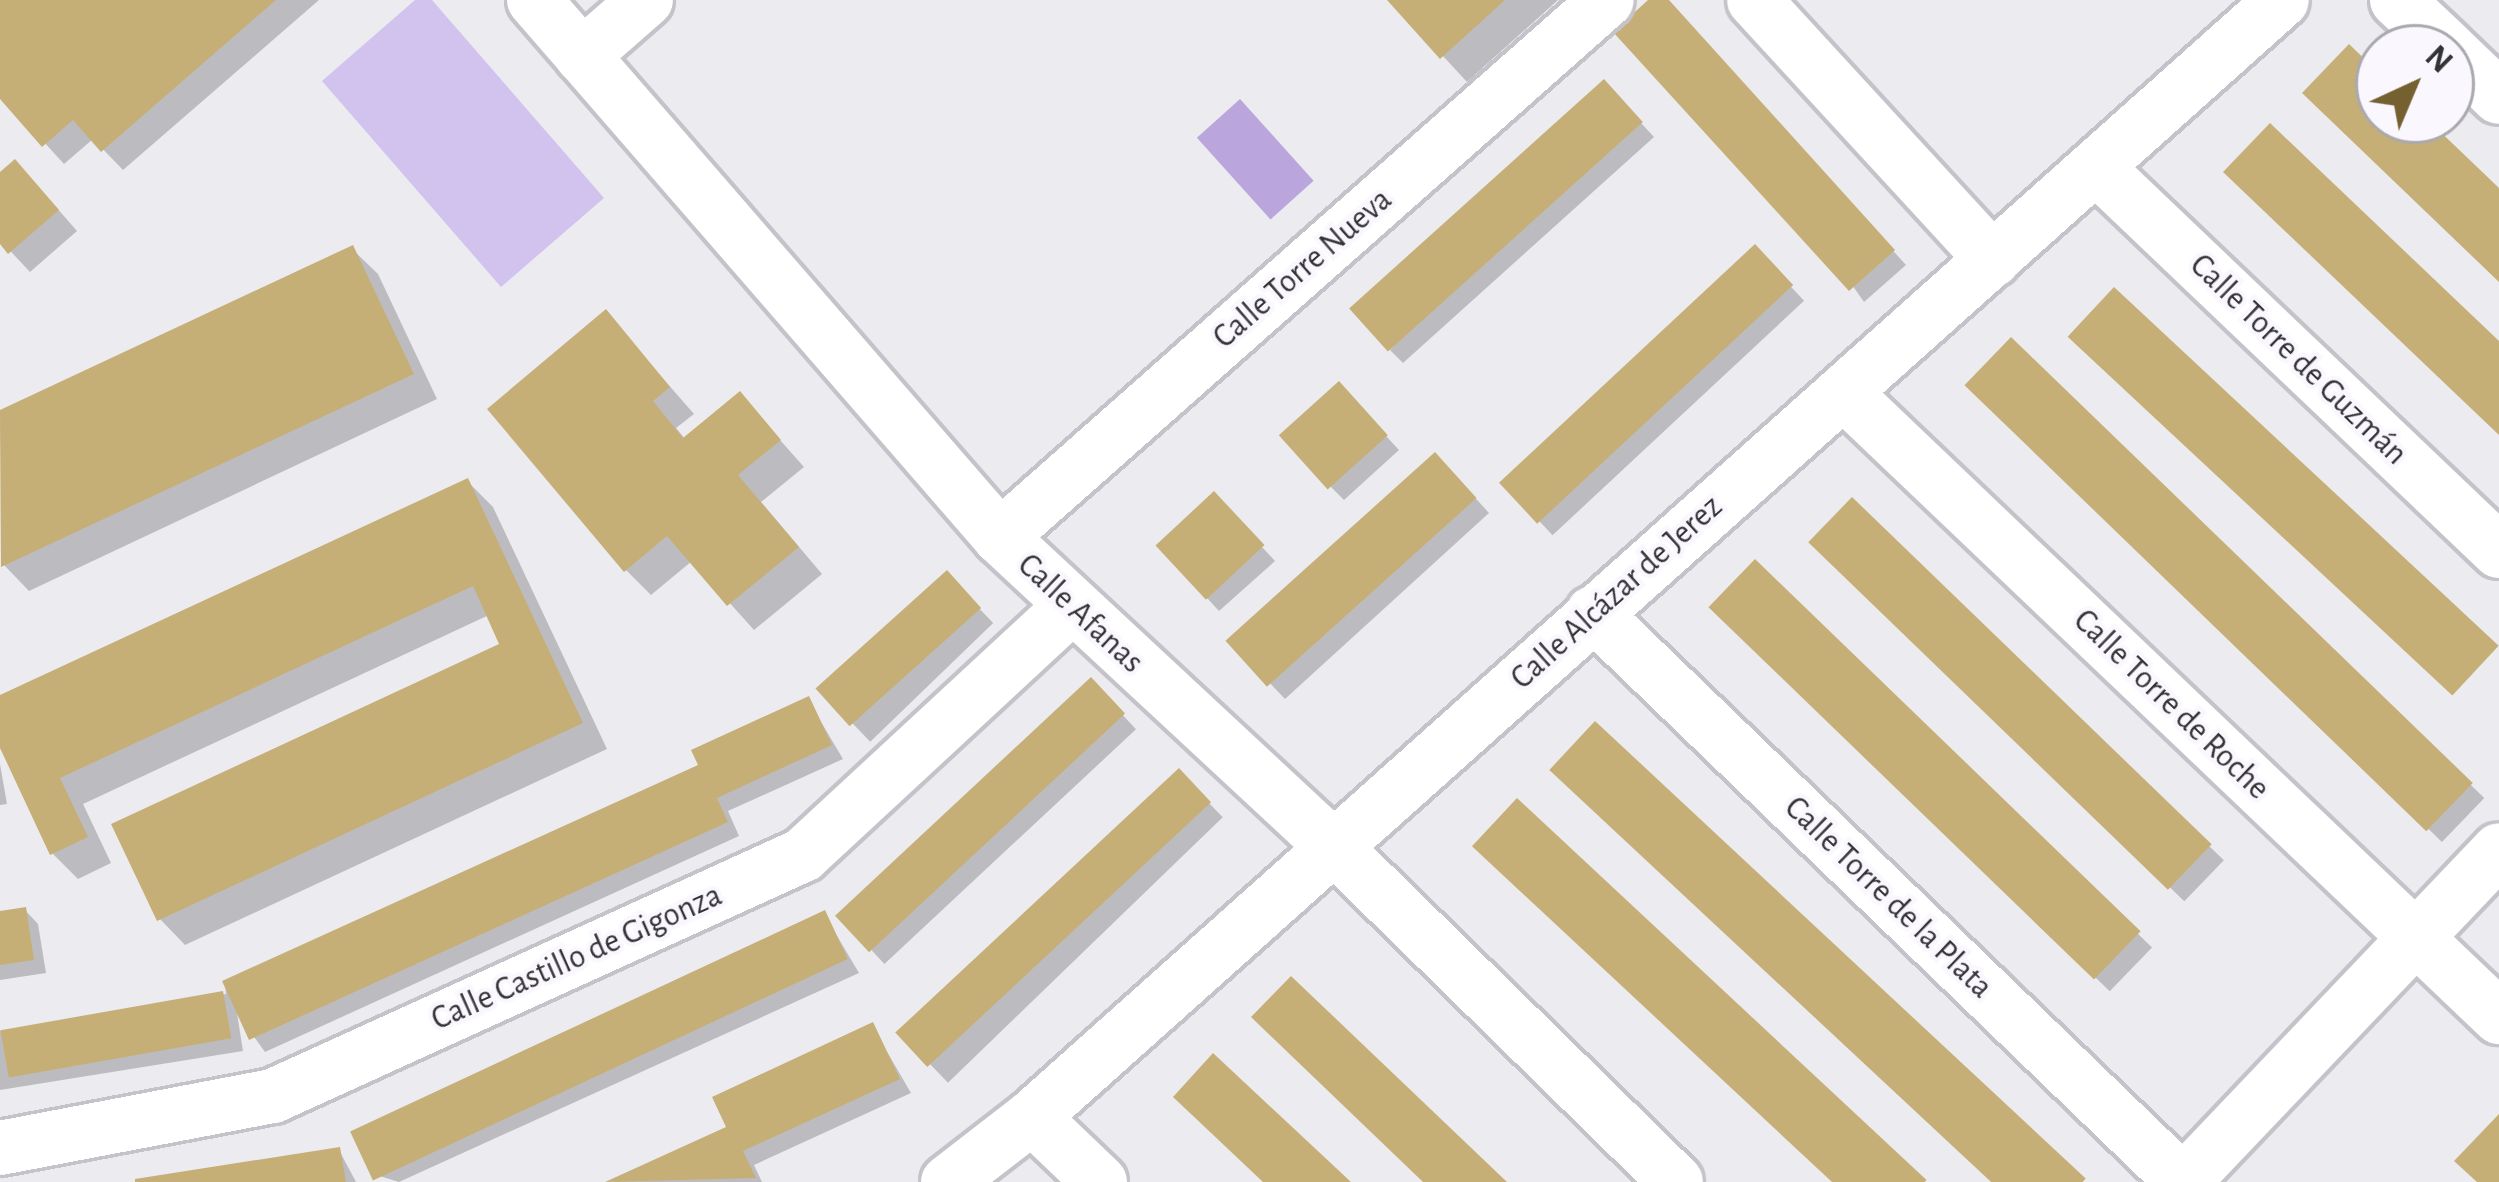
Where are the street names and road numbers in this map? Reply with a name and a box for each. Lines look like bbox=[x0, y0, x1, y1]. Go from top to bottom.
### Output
street label: Calle Torre Nueva bbox=[1205, 181, 1401, 357]
street label: Calle Torre de Guzmán bbox=[2181, 246, 2415, 474]
street label: Calle Alcázar de Jerez bbox=[1503, 488, 1731, 698]
street label: Calle Afanas bbox=[1009, 546, 1151, 682]
street label: Calle Torre de Roche bbox=[2065, 601, 2277, 809]
street label: Calle Torre de la Plata bbox=[1776, 789, 2000, 1007]
street label: Calle Castillo de Gigonza bbox=[426, 876, 728, 1040]

